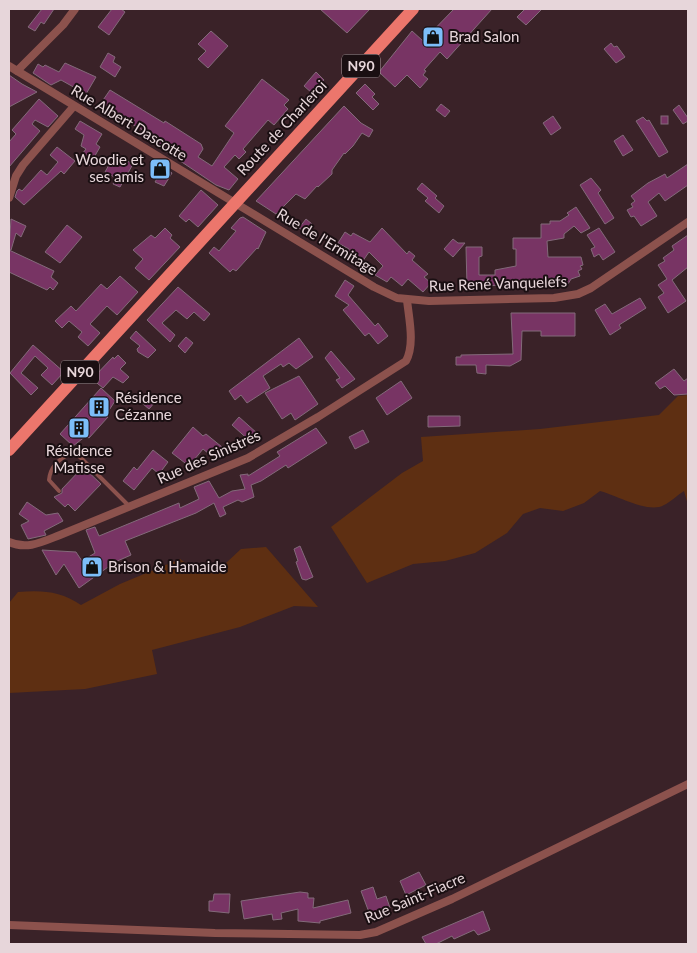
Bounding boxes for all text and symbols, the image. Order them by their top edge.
shop icon: Brad Salon [421,25,445,49]
place label: Brad Salon [449,27,519,45]
road number: N90 [342,54,380,78]
street label: Route de Charleroi [233,76,330,178]
street label: Rue Albert Dascotte [68,80,191,164]
place label: Woodie et ses amis [75,150,145,185]
shop icon: Woodie et ses amis [148,157,172,181]
street label: Rue de l'Ermitage [274,204,381,278]
street label: Rue René Vanquelefs [429,272,567,294]
road number: N90 [61,361,99,384]
place label: Résidence Cézanne [115,388,182,423]
building icon: Résidence Cézanne [87,395,111,419]
building icon: Résidence Matisse [67,416,91,440]
street label: Rue des Sinistrés [154,425,263,487]
place label: Résidence Matisse [46,441,112,476]
shop icon: Brison & Hamaide [80,555,104,579]
place label: Brison & Hamaide [108,557,227,575]
street label: Rue Saint-Fiacre [362,868,468,926]

